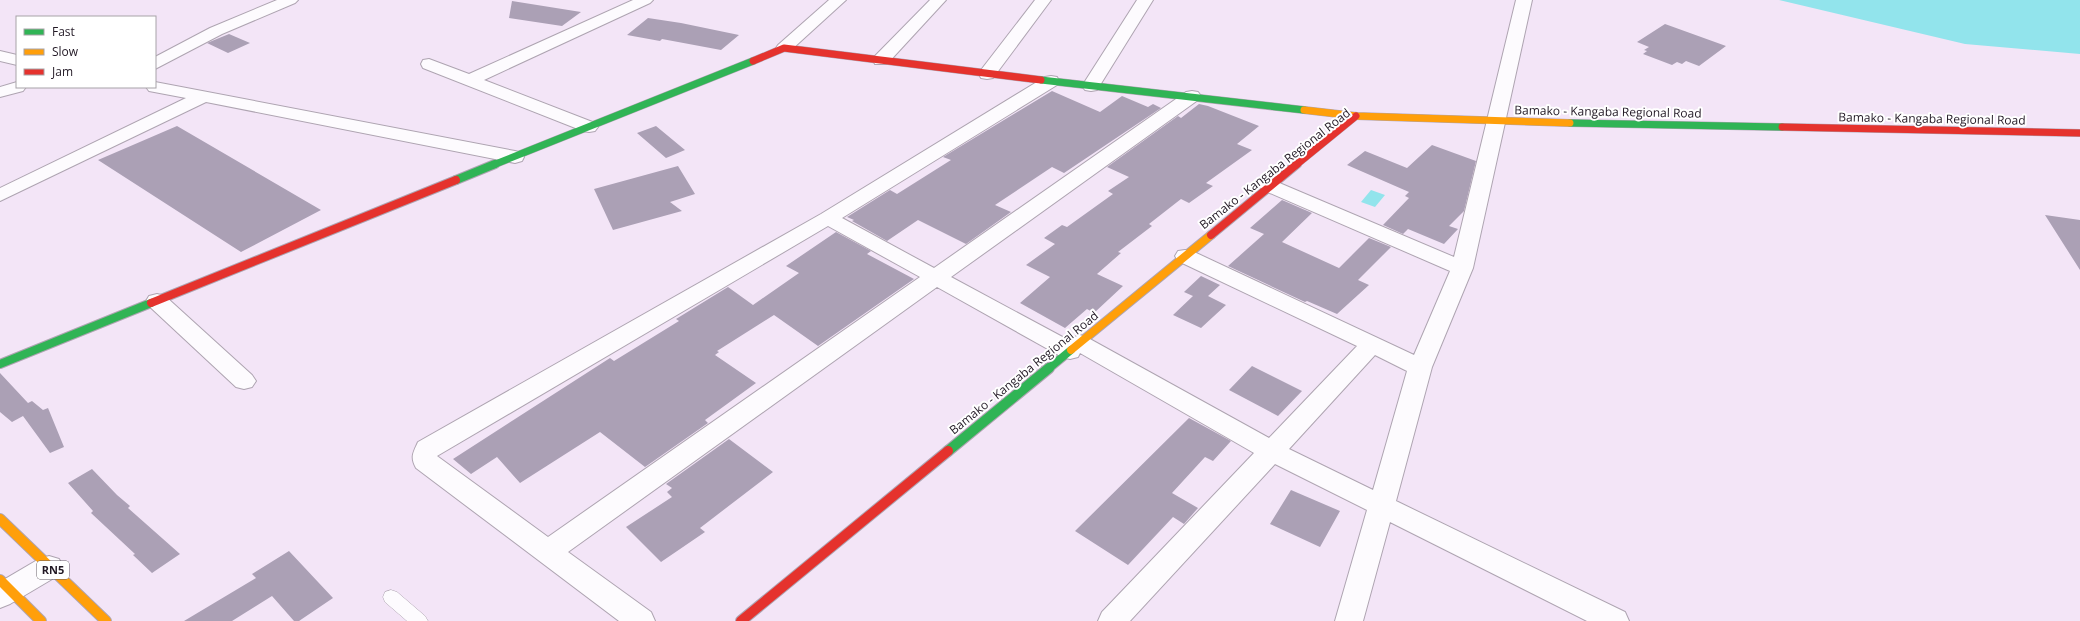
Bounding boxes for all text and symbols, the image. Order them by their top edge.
legend [16,16,156,88]
text: Fast [52,23,75,40]
text: Slow [52,43,79,60]
text: Jam [51,63,73,80]
street label: Bamako - Kangaba Regional Road [1514,101,1702,122]
street label: Bamako - Kangaba Regional Road [1196,104,1354,233]
street label: Bamako - Kangaba Regional Road [1838,108,2026,129]
street label: Bamako - Kangaba Regional Road [946,307,1102,438]
road number: RN5 [37,561,69,579]

